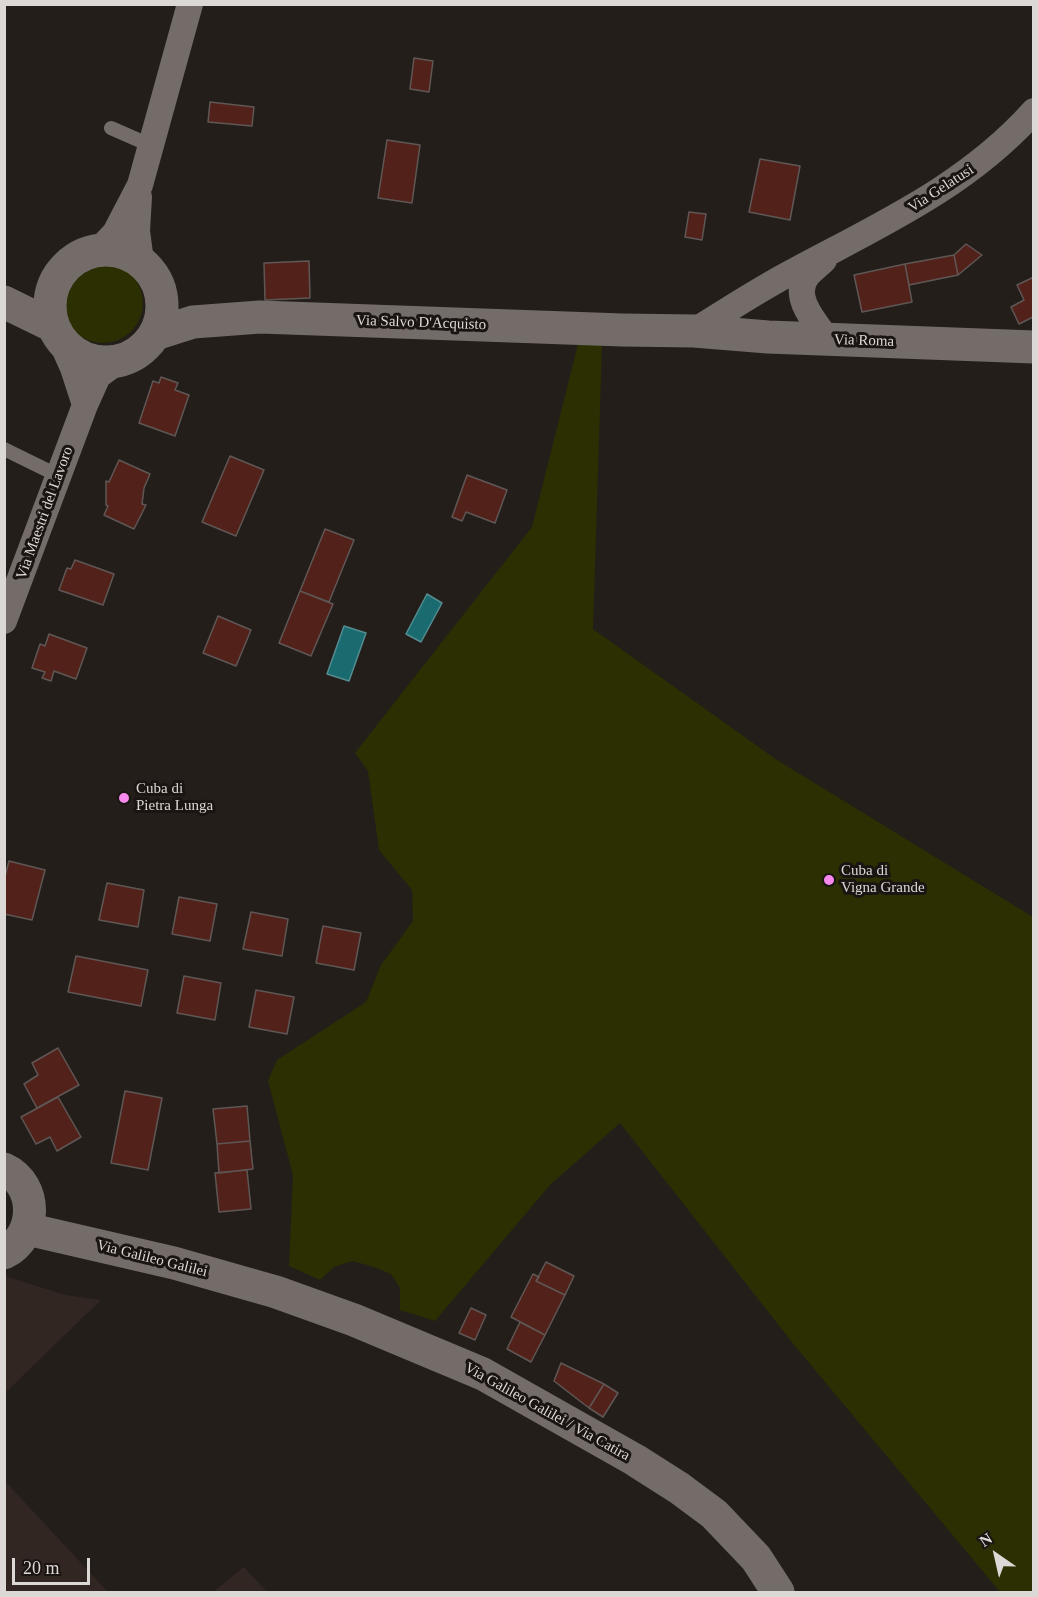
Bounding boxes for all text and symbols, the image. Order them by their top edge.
street label: Via Gelatusi [905,161,977,217]
street label: Via Salvo D'Acquisto [356,312,486,334]
street label: Via Roma [834,331,894,351]
street label: Via Maestri del Lavoro [13,444,77,582]
place label: Cuba di Pietra Lunga [136,780,213,815]
marker: Cuba di Pietra Lunga [117,791,131,805]
place label: Cuba di Vigna Grande [841,862,925,897]
marker: Cuba di Vigna Grande [822,873,836,887]
street label: Via Galileo Galilei [95,1237,209,1281]
street label: Via Galileo Galilei / Via Catira [461,1359,633,1465]
north arrow [966,1525,1026,1585]
text: N [976,1529,995,1550]
scale bar [15,1546,93,1584]
text: 20 m [23,1558,60,1578]

